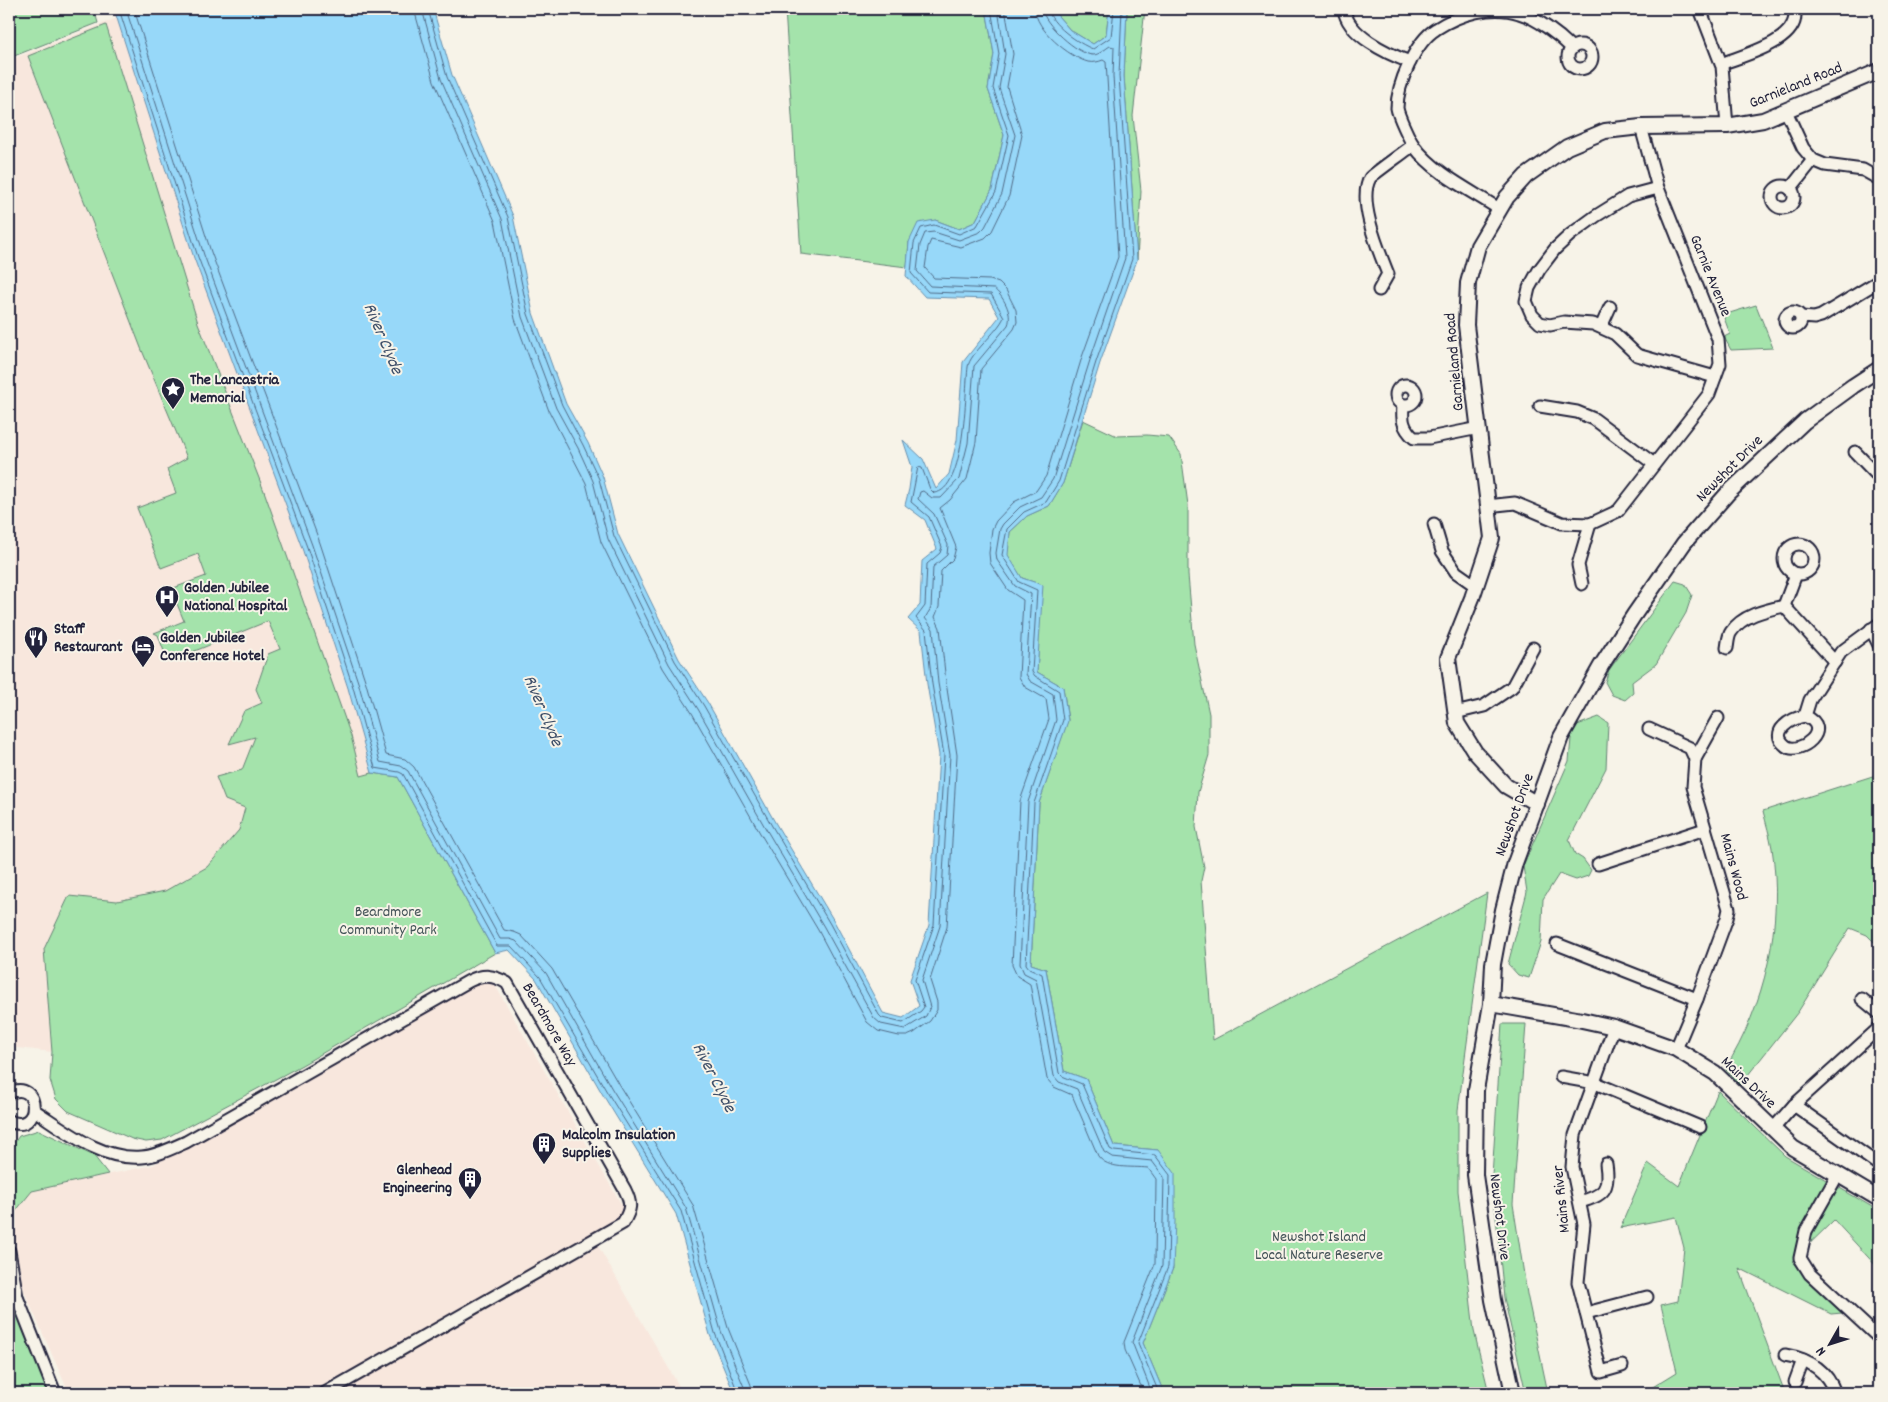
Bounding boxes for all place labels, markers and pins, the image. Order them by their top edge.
place label: The Lancastria Memorial [190,369,280,410]
place icon: The Lancastria Memorial [160,376,186,410]
place label: Golden Jubilee National Hospital [184,577,287,618]
hospital icon: Golden Jubilee National Hospital [154,584,180,618]
place label: Staff Restaurant [54,618,123,659]
restaurant icon: Staff Restaurant [23,625,49,659]
place label: Golden Jubilee Conference Hotel [160,627,265,668]
hotel icon: Golden Jubilee Conference Hotel [130,634,156,668]
place label: Malcolm Insulation Supplies [562,1124,675,1165]
building icon: Malcolm Insulation Supplies [531,1131,557,1165]
place label: Glenhead Engineering [383,1159,452,1200]
building icon: Glenhead Engineering [457,1166,483,1200]

